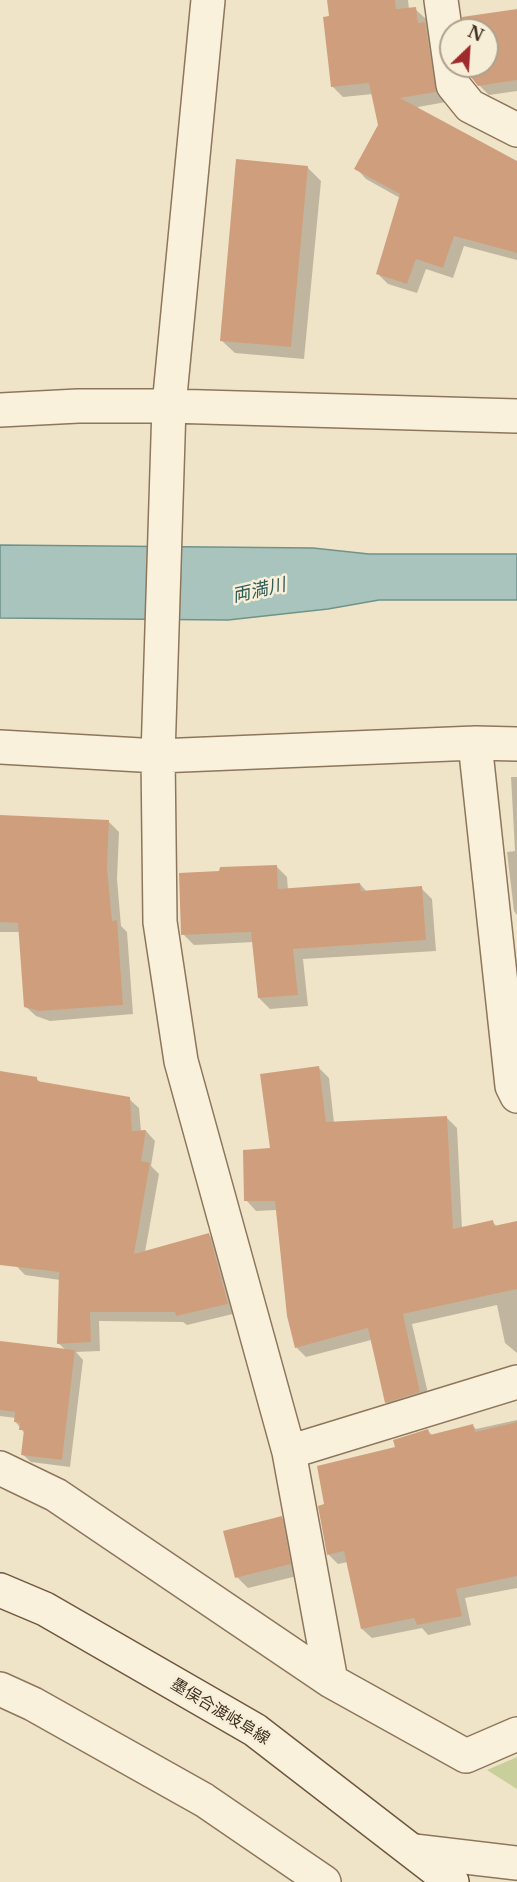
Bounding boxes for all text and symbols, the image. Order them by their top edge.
north arrow [439,18,499,78]
text: N [465,21,487,46]
water label: 両満川 [230,574,288,608]
street label: 墨俣合渡岐阜線 [167,1675,273,1749]

